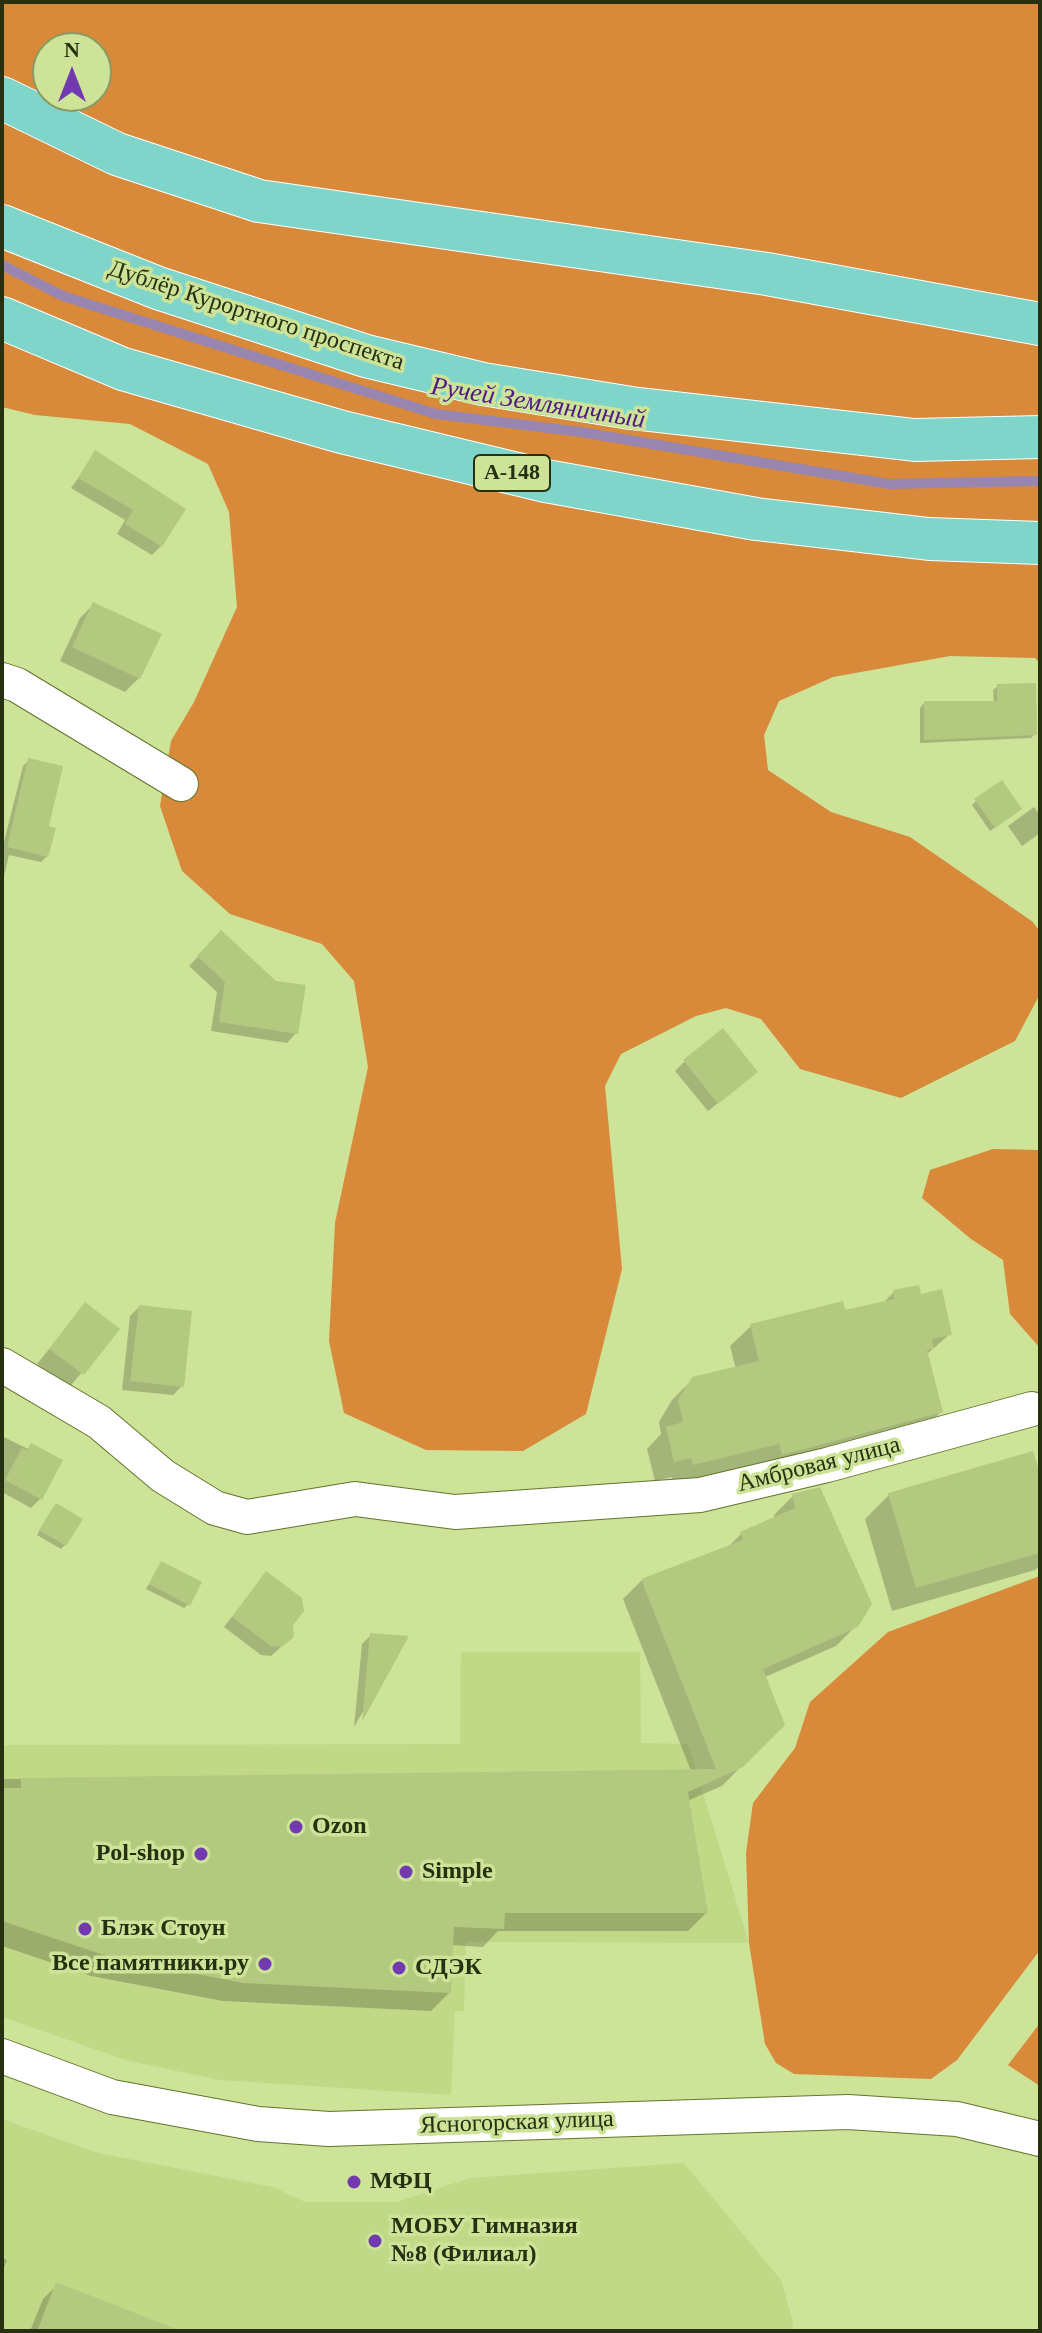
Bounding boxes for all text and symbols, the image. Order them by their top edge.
north arrow [32,32,112,112]
text: N [64,37,80,62]
street label: Дублёр Курортного проспекта [105,255,407,377]
water label: Ручей Земляничный [429,372,647,436]
road number: А-148 [474,455,550,491]
street label: Амбровая улица [735,1431,903,1499]
place label: Ozon [312,1813,367,1841]
marker: Ozon [287,1818,305,1836]
place label: Pol-shop [96,1840,185,1868]
marker: Pol-shop [192,1845,210,1863]
place label: Simple [422,1858,493,1886]
marker: Simple [397,1863,415,1881]
place label: Блэк Стоун [101,1915,226,1943]
marker: Блэк Стоун [76,1920,94,1938]
place label: Все памятники.ру [52,1950,249,1978]
place label: СДЭК [415,1954,482,1982]
marker: Все памятники.ру [256,1955,274,1973]
marker: СДЭК [390,1959,408,1977]
street label: Ясногорская улица [420,2105,614,2141]
place label: МФЦ [370,2168,432,2196]
marker: МФЦ [345,2173,363,2191]
place label: МОБУ Гимназия №8 (Филиал) [391,2213,578,2269]
marker: МОБУ Гимназия №8 (Филиал) [366,2232,384,2250]

